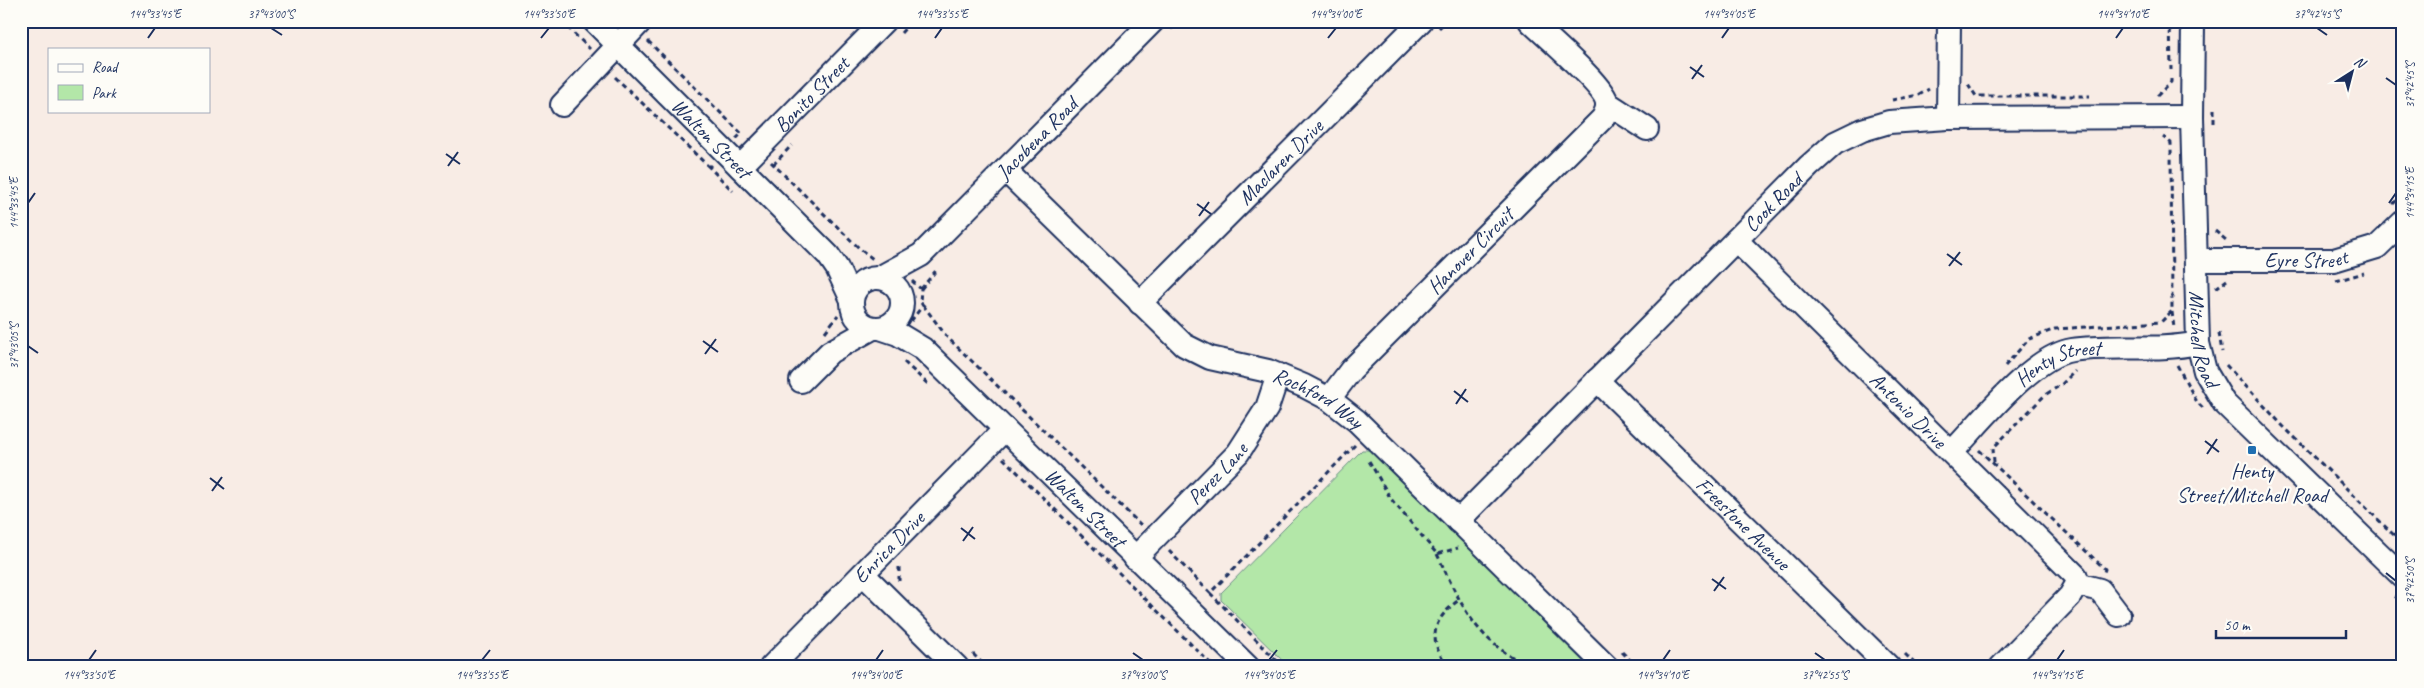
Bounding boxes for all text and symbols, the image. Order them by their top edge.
text: 144°33'45"E [129,6,183,22]
text: 37°43'00"S [248,6,296,22]
text: 144°33'50"E [523,6,577,22]
text: 144°33'55"E [916,6,970,22]
text: 144°34'00"E [1310,6,1364,22]
text: 144°34'05"E [1703,6,1757,22]
text: 144°34'10"E [2097,6,2151,22]
text: 37°42'45"S [2294,6,2342,22]
legend [48,48,210,112]
north arrow [2326,48,2376,98]
street label: Bonito Street [768,49,856,138]
text: N [2351,52,2370,73]
text: Road [92,58,119,77]
text: 37°42'45"S [2402,60,2418,108]
text: Park [92,84,117,103]
street label: Jacobena Road [990,89,1086,186]
street label: Walton Street [666,93,759,186]
street label: Maclaren Drive [1232,113,1329,210]
street label: Cook Road [1738,165,1810,237]
text: 144°34'15"E [2402,165,2418,219]
text: 144°33'45"E [6,175,22,229]
street label: Hanover Circuit [1421,200,1521,300]
street label: Eyre Street [2265,243,2353,273]
street label: Mitchell Road [2184,291,2226,395]
text: 37°43'05"S [6,321,22,369]
street label: Henty Street [2009,335,2104,392]
street label: Rochford Way [1269,362,1371,435]
street label: Antonio Drive [1864,366,1953,455]
street label: Perez Lane [1182,437,1255,510]
marker: Henty Street/Mitchell Road [2246,444,2258,456]
place label: Henty Street/Mitchell Road [2177,458,2330,508]
street label: Walton Street [1039,463,1133,555]
street label: Freestone Avenue [1691,472,1797,577]
street label: Enrica Drive [848,504,931,589]
text: 37°42'50"S [2402,556,2418,604]
scale bar [2216,608,2346,640]
text: 50 m [2224,616,2251,635]
text: 144°33'50"E [63,667,117,683]
text: 144°33'55"E [456,667,510,683]
text: 144°34'00"E [850,667,904,683]
text: 37°43'00"S [1120,667,1168,683]
text: 144°34'05"E [1243,667,1297,683]
text: 144°34'10"E [1637,667,1691,683]
text: 37°42'55"S [1802,667,1850,683]
text: 144°34'15"E [2031,667,2085,683]

